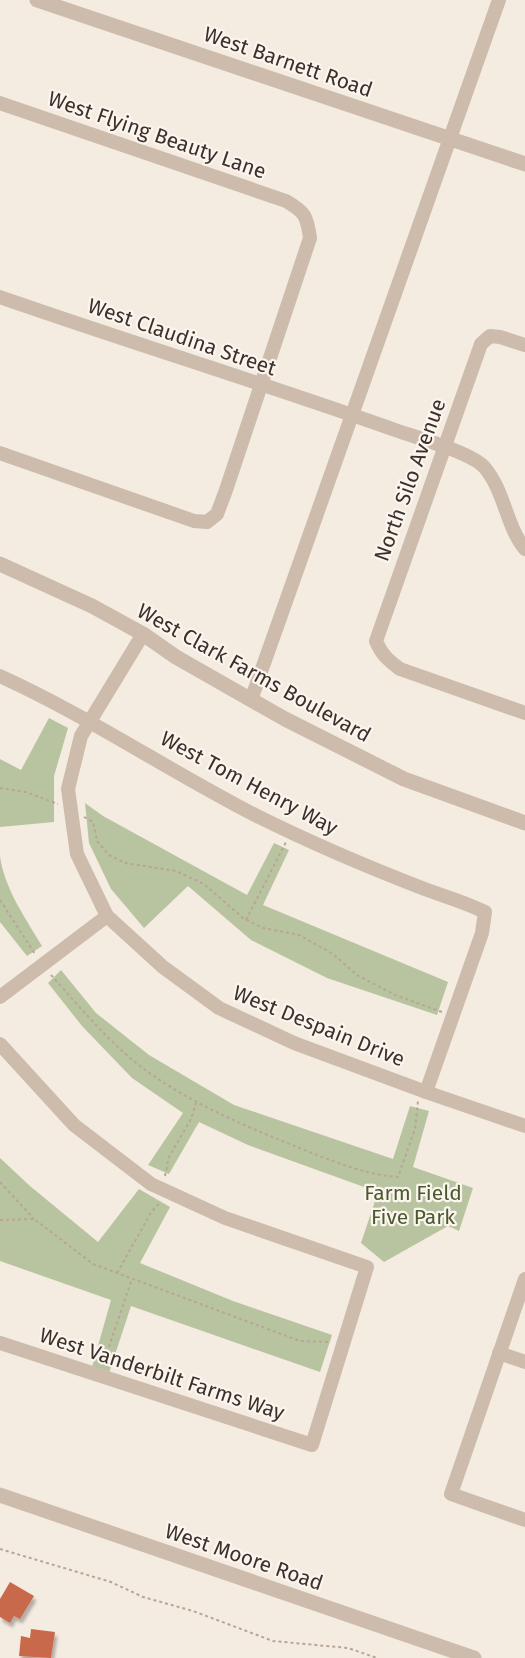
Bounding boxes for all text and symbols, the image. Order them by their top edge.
street label: West Barnett Road [200,21,376,103]
street label: West Flying Beauty Lane [44,85,270,185]
street label: West Claudina Street [84,293,280,382]
street label: North Silo Avenue [369,395,451,565]
street label: West Clark Farms Boulevard [133,598,375,748]
street label: West Tom Henry Way [156,725,343,841]
street label: West Despain Drive [229,980,409,1072]
park label: Farm Field Five Park [364,1180,462,1230]
street label: West Vanderbilt Farms Way [36,1322,288,1426]
street label: West Moore Road [162,1518,326,1596]

